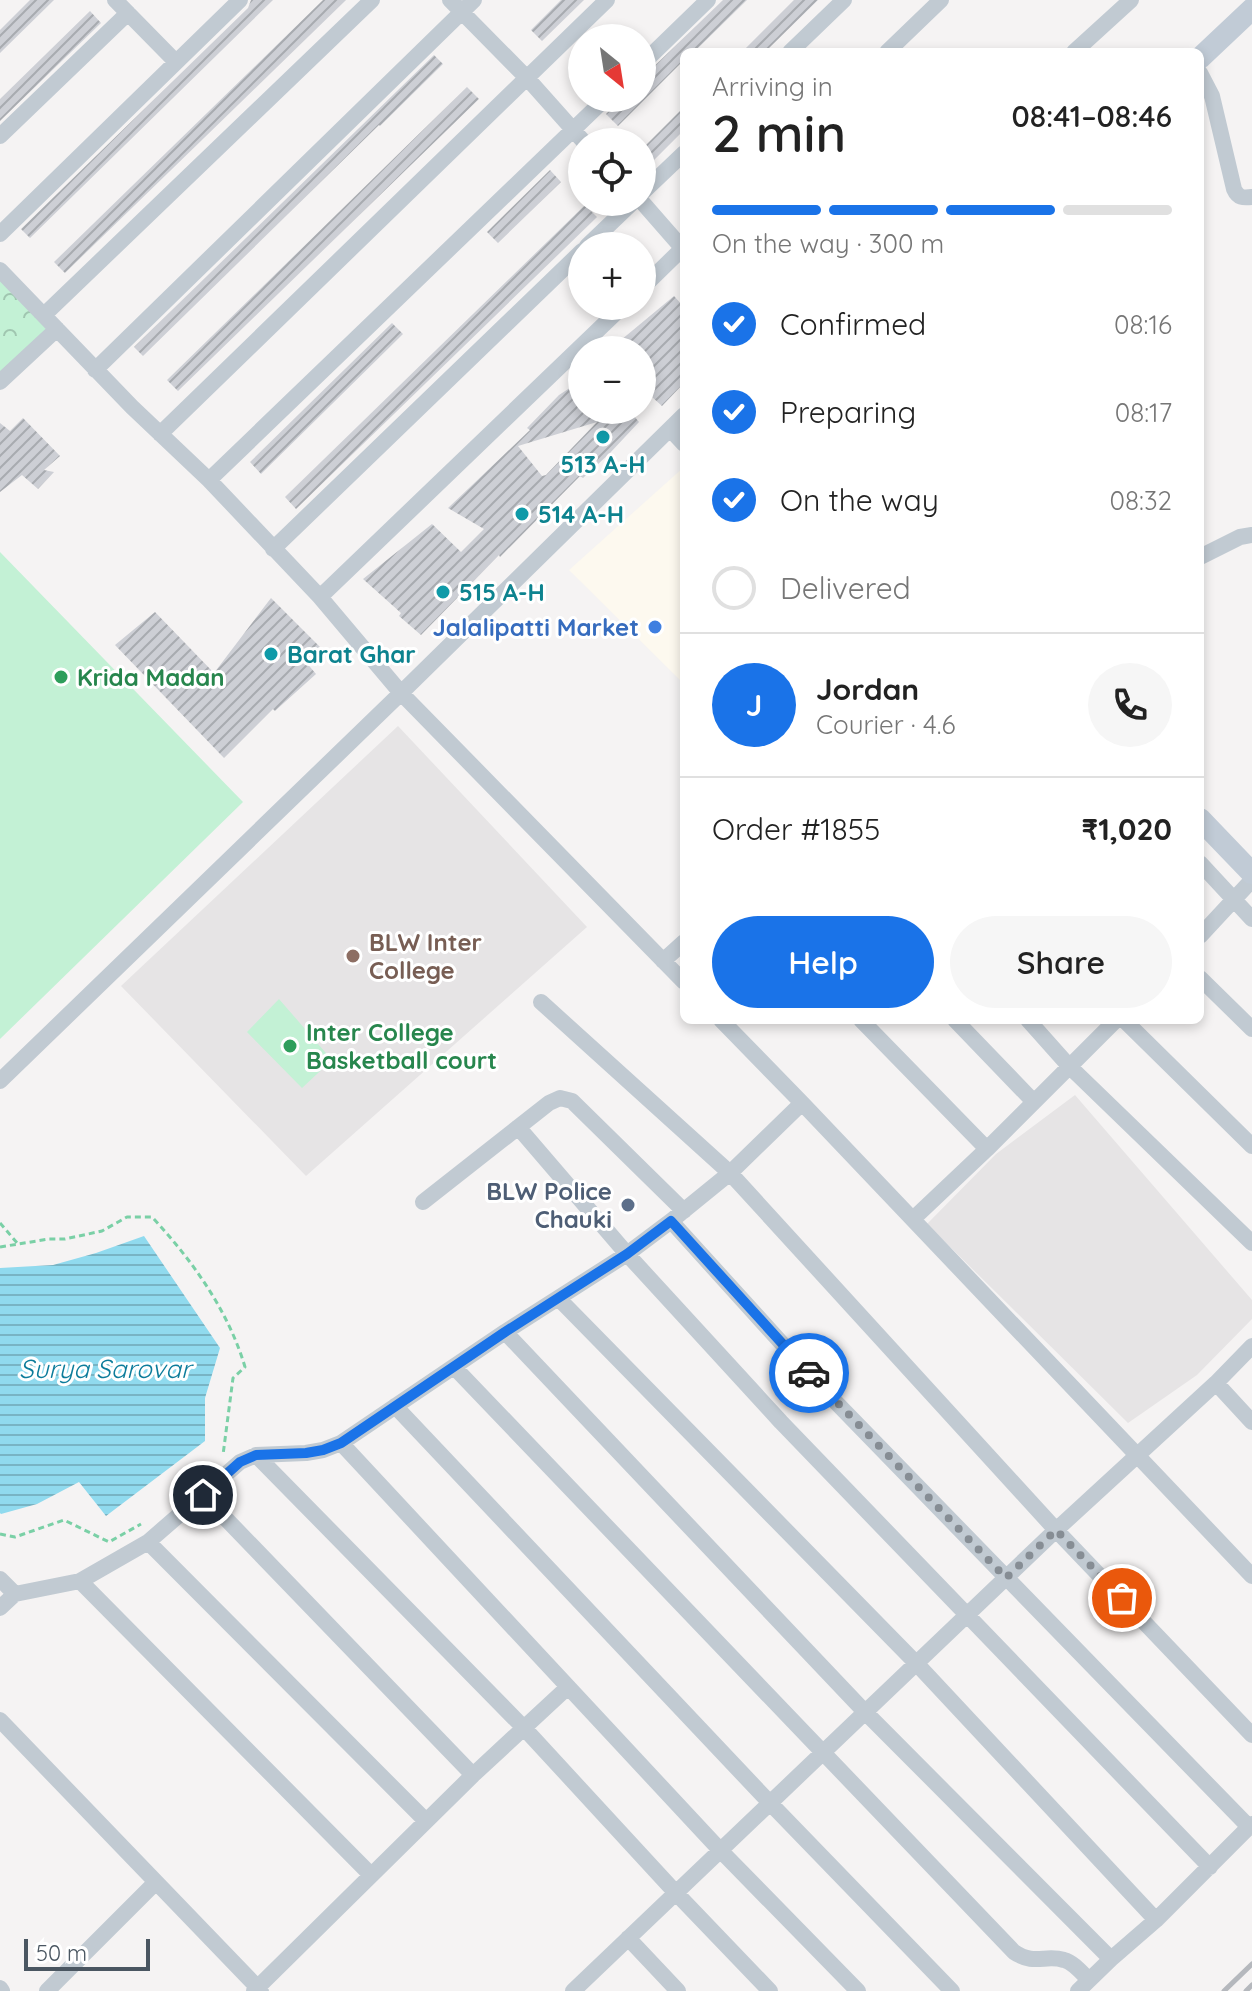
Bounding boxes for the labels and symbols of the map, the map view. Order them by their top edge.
north arrow [568,24,656,112]
marker: 513 A-H [594,428,612,446]
place label: 513 A-H [561,449,645,479]
place label: 514 A-H [538,499,624,529]
marker: 514 A-H [513,505,531,523]
place label: 515 A-H [459,577,545,607]
marker: 515 A-H [434,583,452,601]
place label: Jalalipatti Market [433,612,639,642]
marker: Jalalipatti Market [646,618,664,636]
place label: Barat Ghar [287,639,416,669]
marker: Barat Ghar [262,645,280,663]
place label: Krida Madan [77,662,225,692]
marker: Krida Madan [52,668,70,686]
place label: BLW Inter College [369,927,482,985]
marker: BLW Inter College [344,947,362,965]
place label: Inter College Basketball court [306,1017,497,1075]
marker: Inter College Basketball court [281,1037,299,1055]
place label: BLW Police Chauki [486,1176,612,1234]
marker: BLW Police Chauki [619,1196,637,1214]
courier [769,1333,849,1413]
water label: Surya Sarovar [19,1352,194,1385]
pin [169,1461,237,1529]
pin [1088,1564,1156,1632]
scale bar [24,1935,150,1971]

